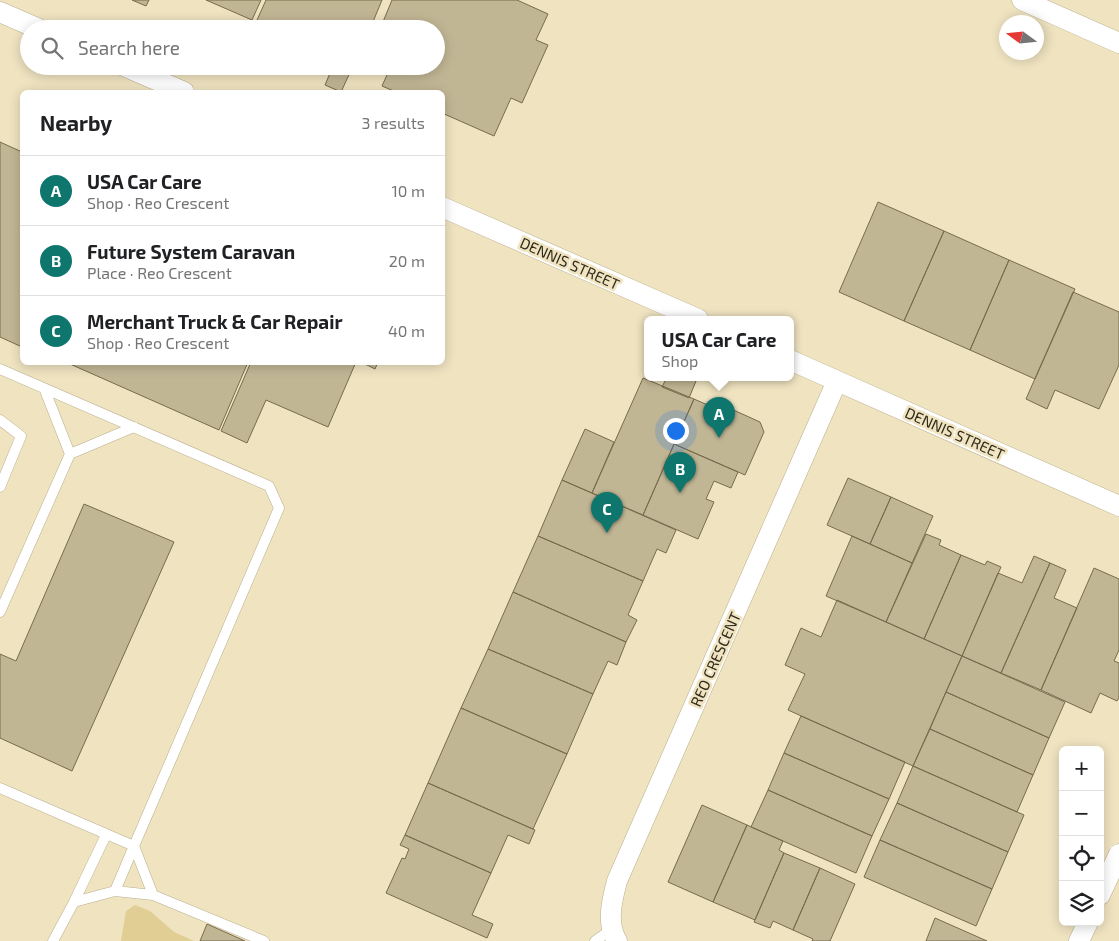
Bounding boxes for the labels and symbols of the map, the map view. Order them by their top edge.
north arrow [999,15,1044,60]
street label: DENNIS STREET [517,233,623,293]
pin: A [703,397,735,438]
street label: DENNIS STREET [902,403,1008,463]
your location [663,418,689,444]
pin: B [664,452,696,493]
pin: C [591,492,623,533]
street label: REO CRESCENT [686,609,744,709]

